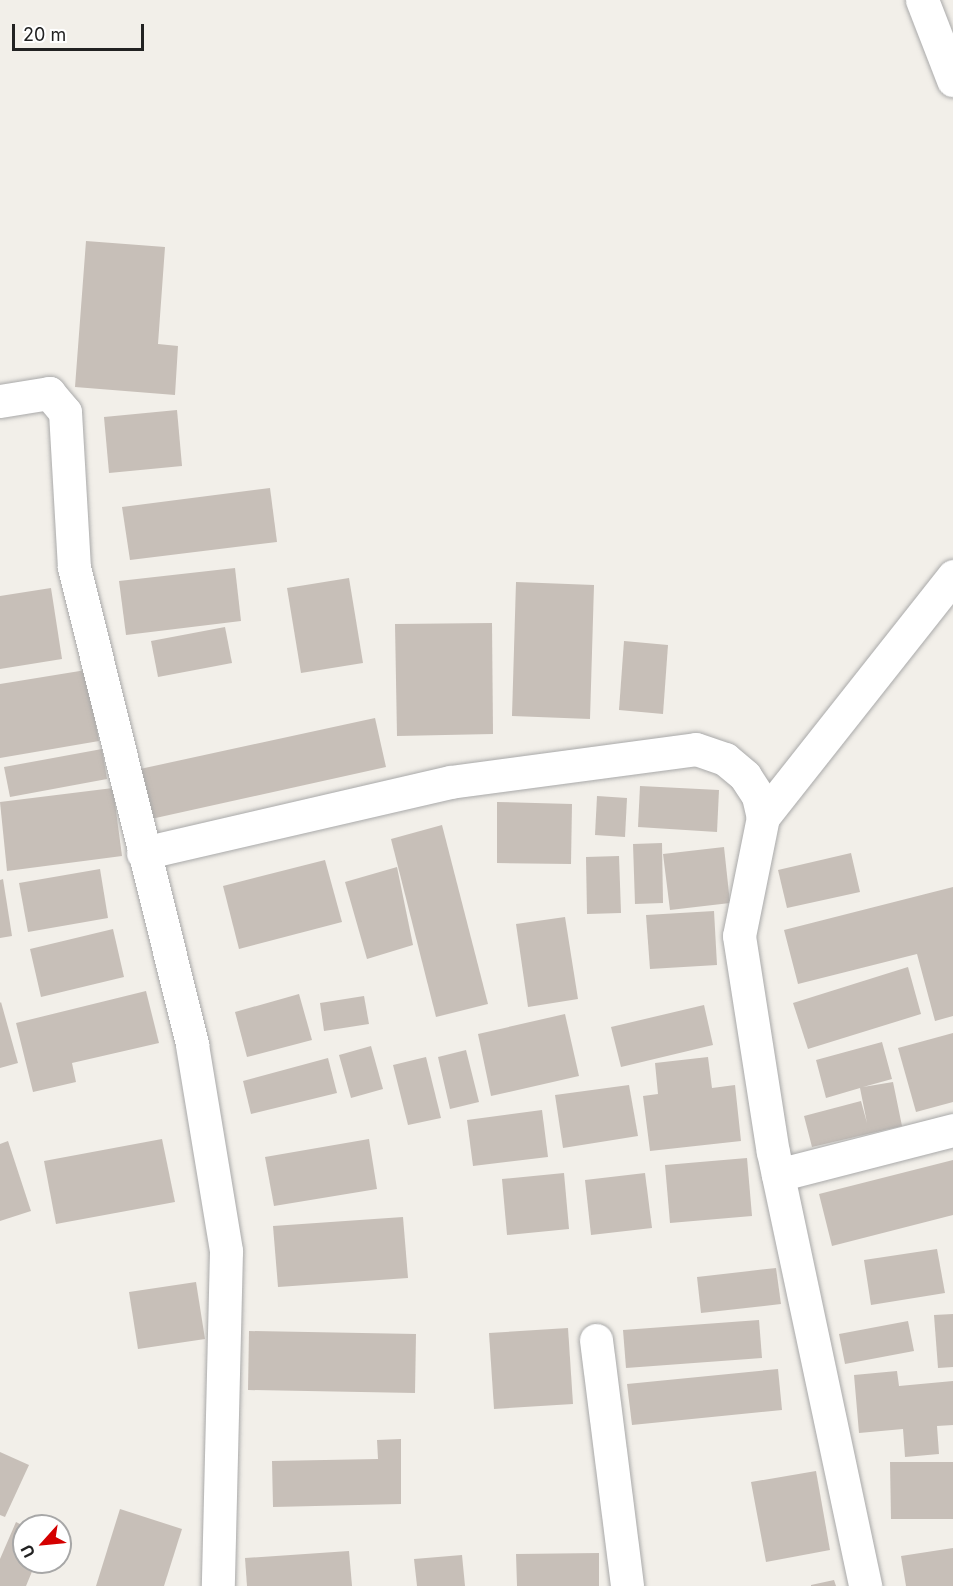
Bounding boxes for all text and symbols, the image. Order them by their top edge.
scale bar [15,12,147,50]
text: 20 m [23,24,66,45]
north arrow [12,1514,72,1574]
text: U [16,1542,39,1561]

